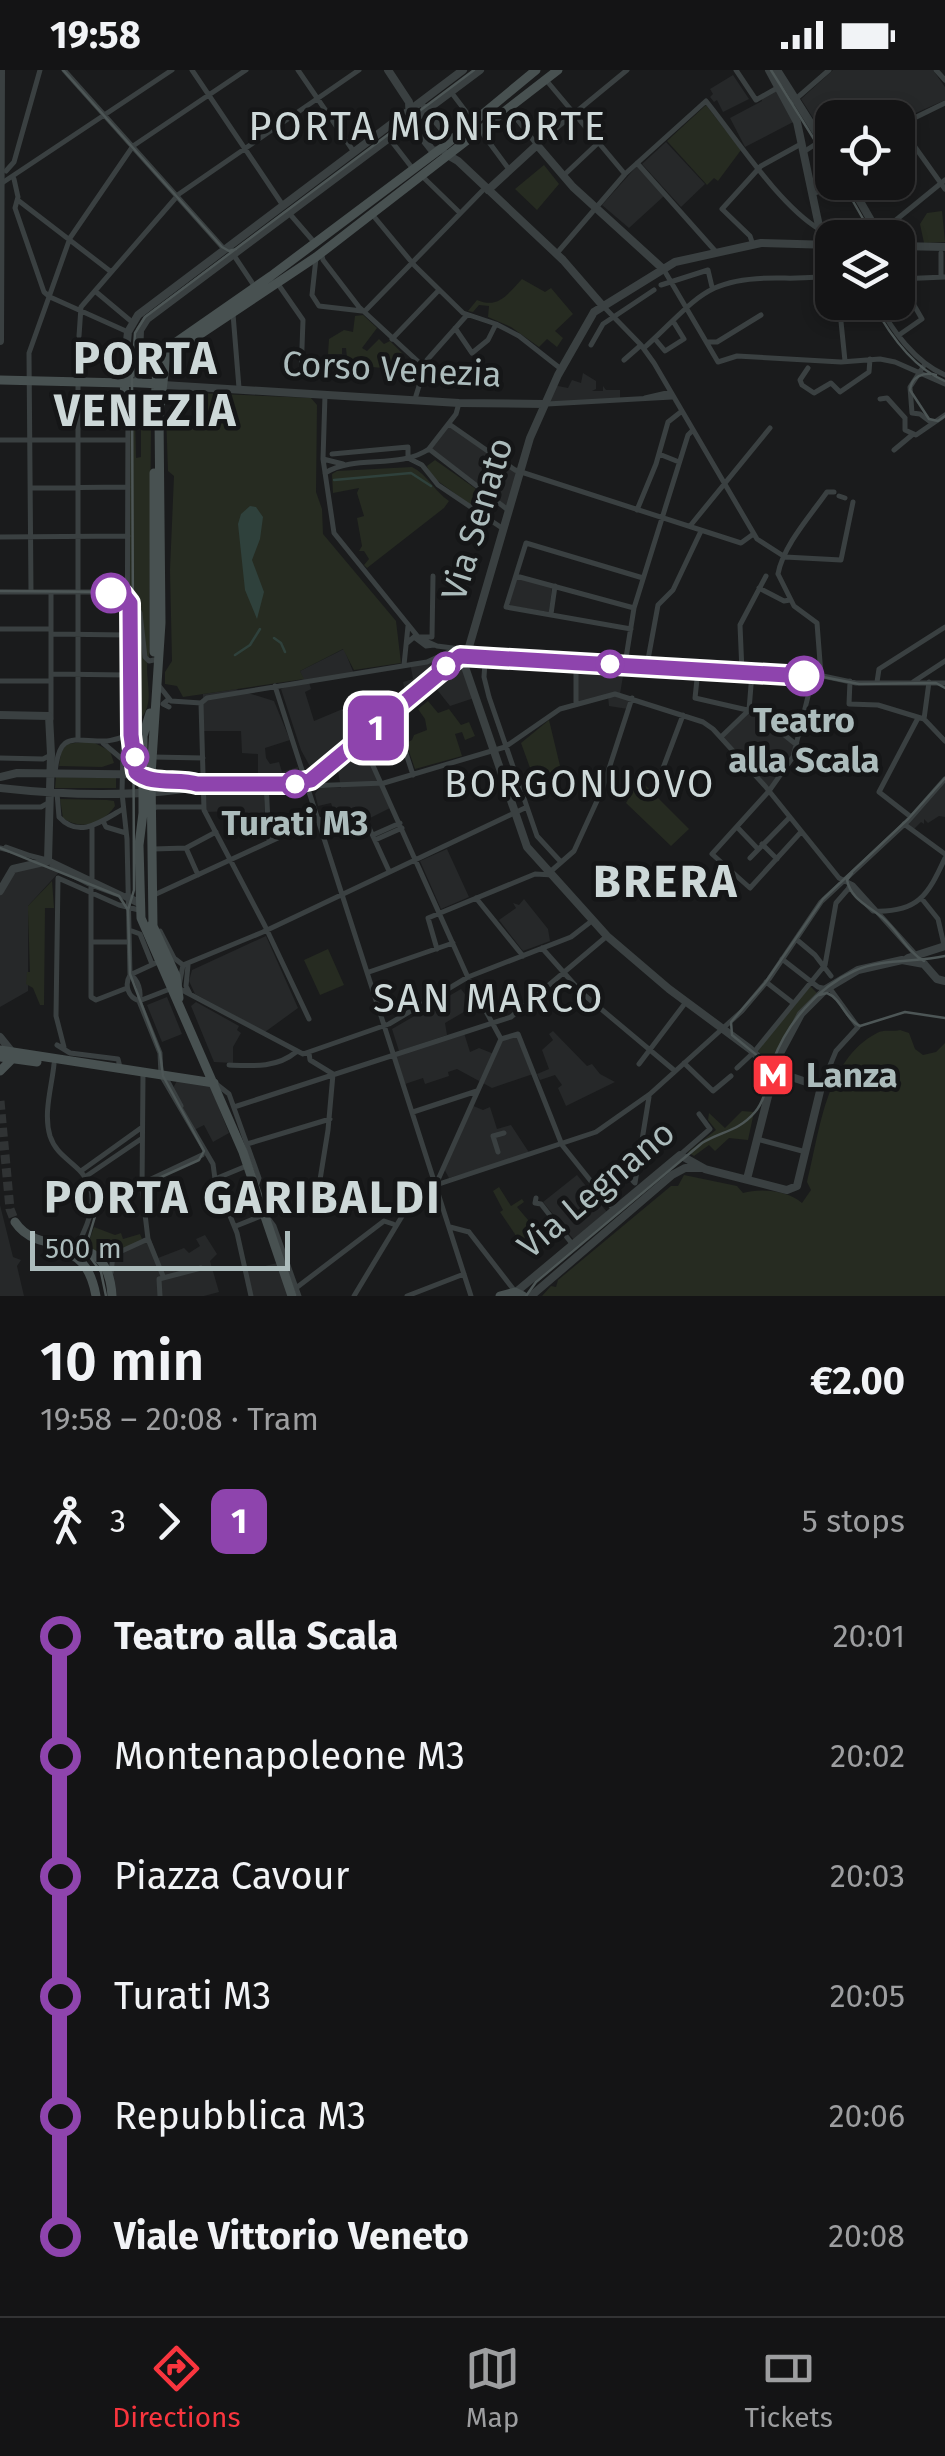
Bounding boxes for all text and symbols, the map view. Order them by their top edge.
text: 19:58 [50,12,141,58]
map controls [815,100,915,320]
button: locate [815,100,915,200]
district label: PORTA MONFORTE [248,103,608,151]
button: layers [815,220,915,320]
district label: PORTA VENEZIA [53,332,238,438]
street label: Corso Venezia [281,342,503,396]
street label: Via Senato [432,433,522,605]
unlabelled marker [92,574,130,612]
unlabelled marker [597,651,623,677]
unlabelled marker [433,653,459,679]
marker: Teatro alla Scala [785,657,823,695]
line badge: 1 [344,696,408,760]
place label: Teatro alla Scala [728,699,880,781]
text: 1 [368,707,384,749]
unlabelled marker [122,744,148,770]
district label: BORGONUOVO [444,761,716,807]
marker: Turati M3 [282,771,308,797]
place label: Turati M3 [222,802,368,844]
district label: BRERA [593,855,739,909]
district label: SAN MARCO [373,975,605,1023]
metro station icon: Lanza [750,1052,796,1098]
place label: Lanza [806,1054,898,1096]
street label: Via Legnano [509,1111,683,1267]
district label: PORTA GARIBALDI [44,1171,442,1225]
scale bar [30,1226,290,1270]
text: 500 m [45,1232,122,1265]
text: 10 min [40,1329,204,1395]
text: €2.00 [810,1358,905,1404]
text: 19:58 – 20:08 · Tram [40,1400,319,1438]
icon: walk [40,1494,95,1549]
icon: forward [141,1494,196,1549]
text: 1 [231,1500,247,1542]
text: 3 [110,1502,126,1540]
text: 5 stops [802,1502,905,1540]
text: Teatro alla Scala [114,1613,398,1659]
text: 20:01 [833,1617,905,1655]
text: Montenapoleone M3 [114,1733,465,1779]
text: 20:02 [830,1737,905,1775]
text: Piazza Cavour [114,1853,349,1899]
text: 20:03 [830,1857,905,1895]
text: Turati M3 [114,1973,271,2019]
text: 20:05 [830,1977,905,2015]
text: Repubblica M3 [114,2093,366,2139]
text: 20:06 [829,2097,905,2135]
text: Viale Vittorio Veneto [114,2213,469,2259]
text: 20:08 [828,2217,905,2255]
tab: Directions [112,2341,241,2434]
tab: Map [465,2341,520,2434]
tab: Tickets [744,2341,833,2434]

